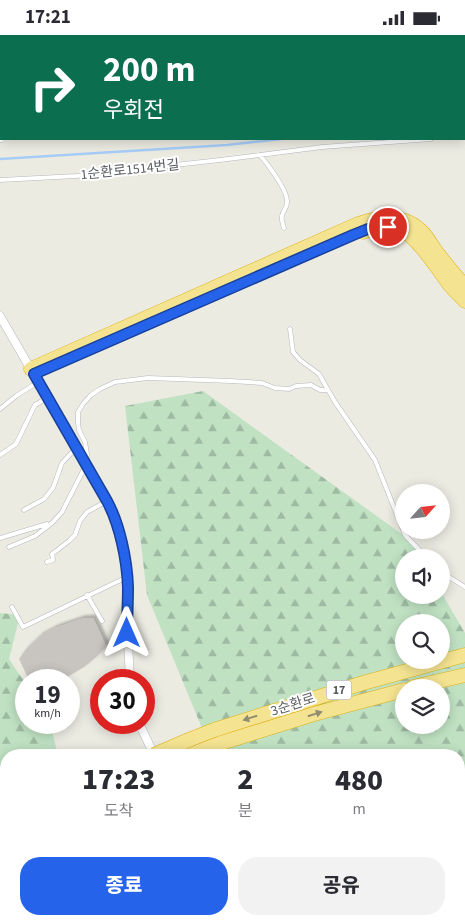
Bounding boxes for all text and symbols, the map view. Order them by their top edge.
text: 17:21 [25,4,71,31]
text: 200 m [103,45,195,95]
icon: right [20,55,85,120]
text: 우회전 [103,94,164,126]
street label: 1순환로1514번길 [80,155,180,185]
pin [367,206,409,248]
icon: arrive [374,213,402,241]
north arrow [395,484,450,539]
map controls [395,484,450,734]
button: sound [395,549,450,604]
position arrow [100,606,152,658]
button: search [395,614,450,669]
speed limit sign: 30 [90,669,155,734]
text: 19 [34,677,61,713]
button: layers [395,679,450,734]
road number: 17 [326,681,352,699]
street label: 3순환로 [268,688,318,722]
text: km/h [34,705,61,722]
one-way arrow [307,710,322,718]
one-way arrow [243,715,258,723]
text: 17:23 [82,758,155,801]
text: 2 [237,758,253,801]
text: 480 [335,759,383,802]
text: m [352,798,366,820]
text: 도착 [104,800,133,822]
text: 분 [238,800,253,822]
button: 종료 [20,857,228,915]
button: 공유 [238,857,445,915]

